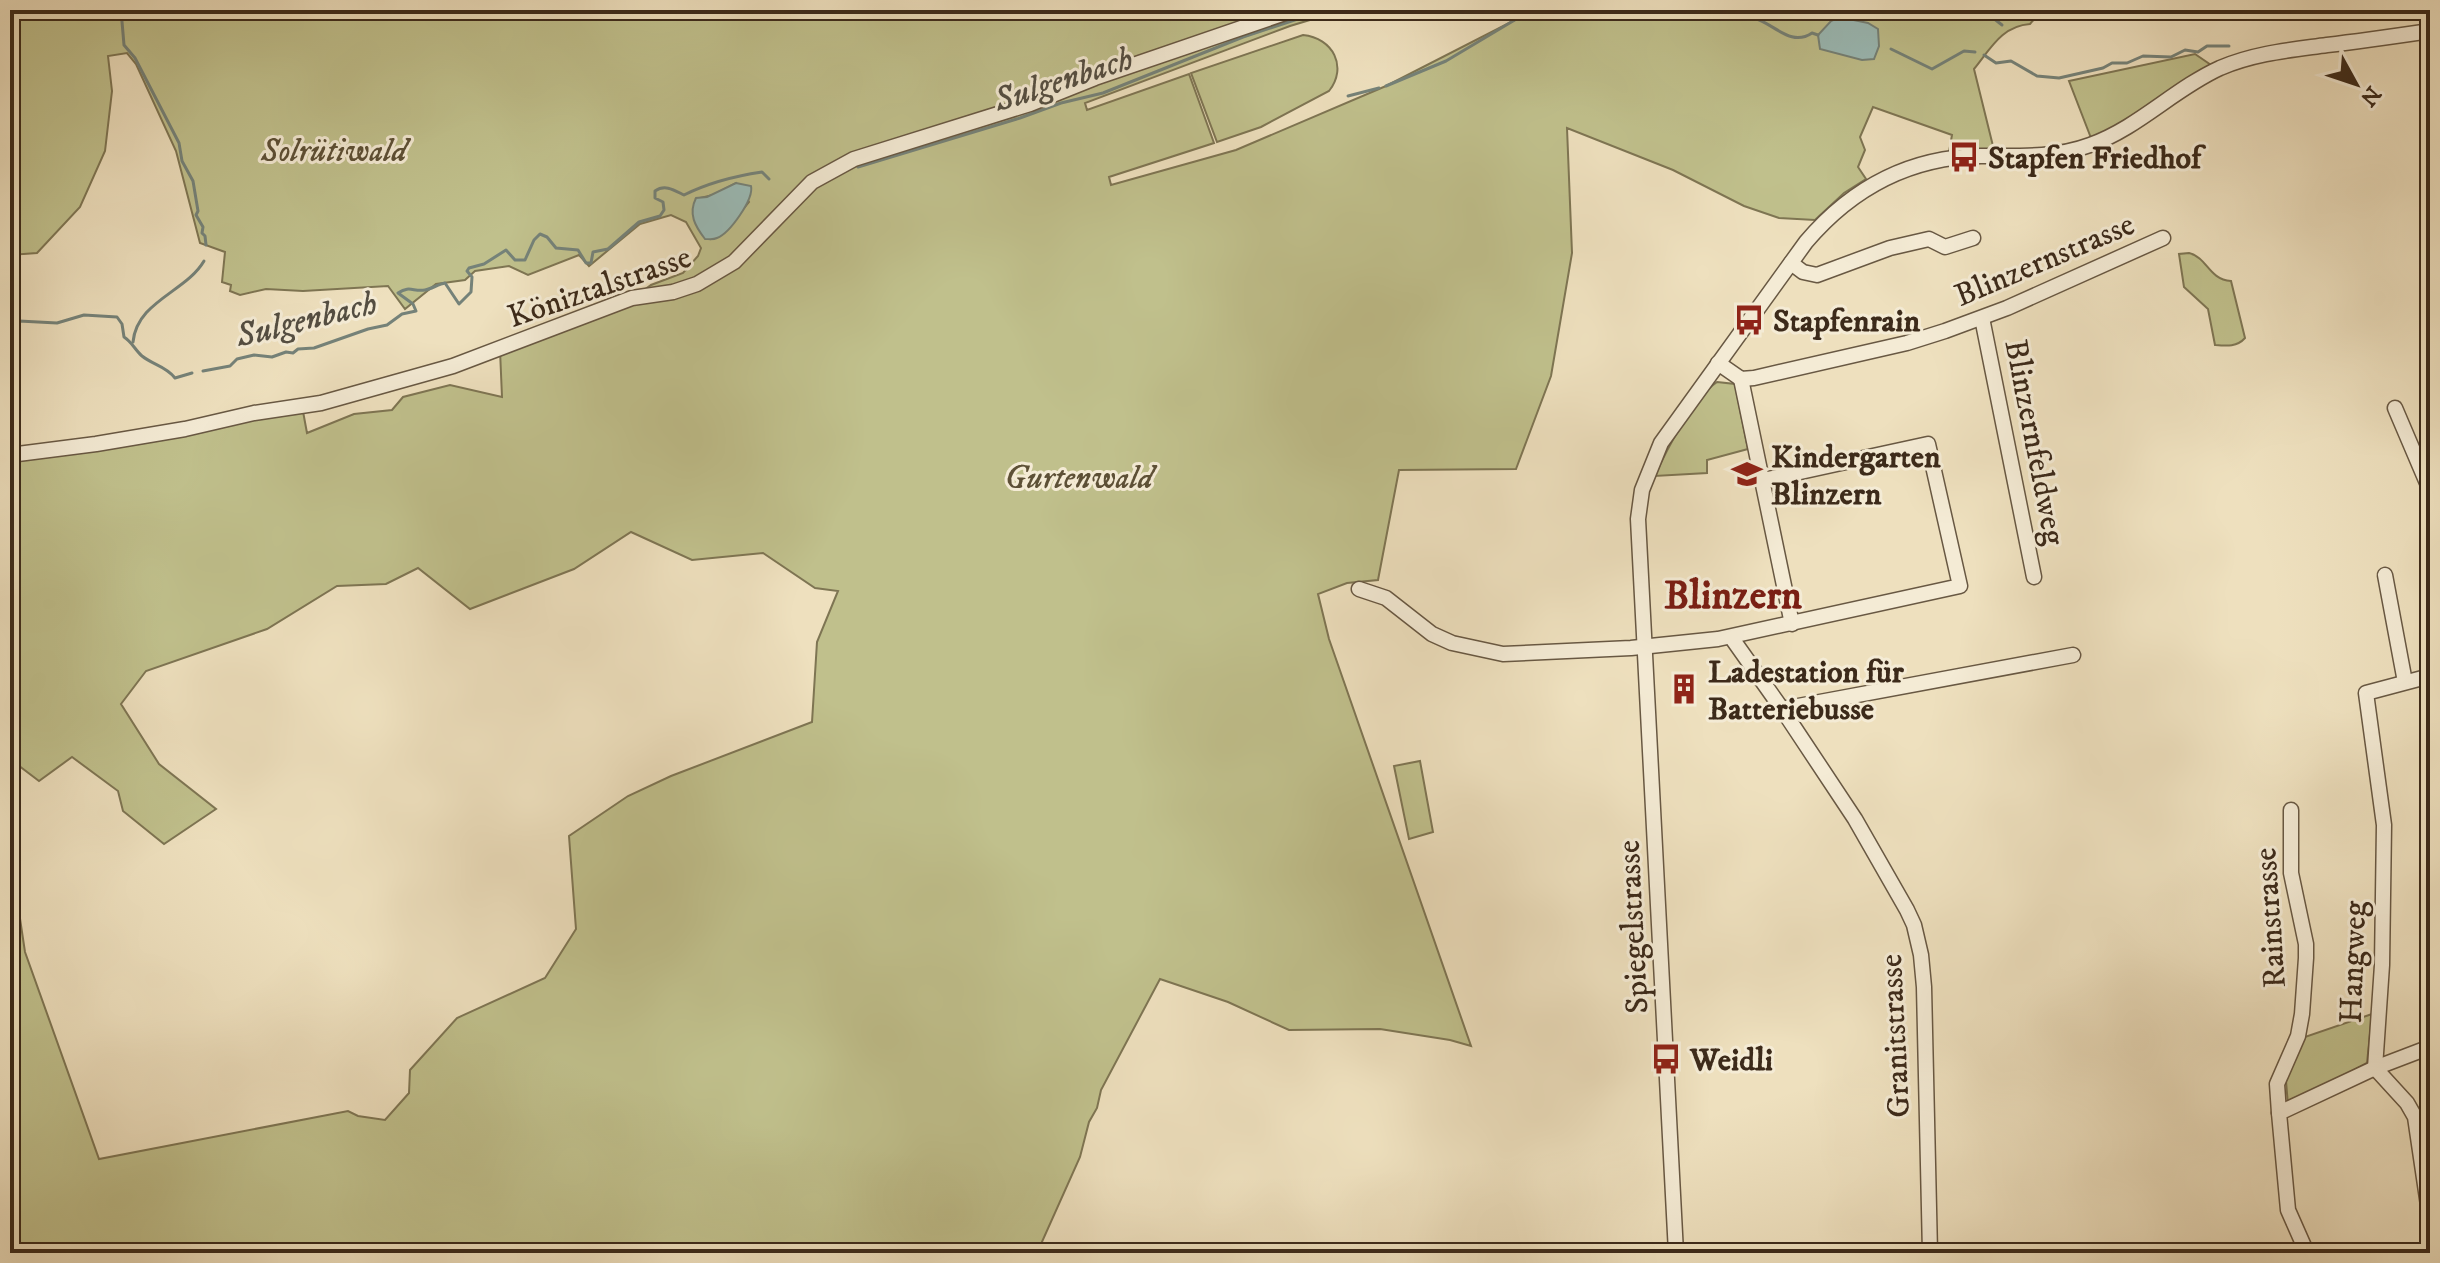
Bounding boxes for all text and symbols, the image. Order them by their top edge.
water label: Sulgenbach [988,38,1139,122]
north arrow [2316,44,2396,124]
text: N [2354,80,2386,111]
park label: Solrütiwald [260,132,412,172]
place label: Stapfen Friedhof [1988,139,2207,179]
bus stop icon: Stapfen Friedhof [1947,140,1981,174]
street label: Blinzernstrasse [1949,205,2141,317]
street label: Köniztalstrasse [503,238,696,338]
water label: Sulgenbach [231,282,381,358]
place label: Stapfenrain [1773,302,1920,342]
bus stop icon: Stapfenrain [1732,303,1766,337]
street label: Blinzernfeldweg [1995,336,2074,549]
place label: Kindergarten Blinzern [1771,438,1941,515]
school or university icon: Kindergarten Blinzern [1730,457,1764,491]
park label: Gurtenwald [1005,459,1158,499]
district label: Blinzern [1664,572,1802,622]
place label: Ladestation für Batteriebusse [1708,653,1905,730]
building icon: Ladestation für Batteriebusse [1667,672,1701,706]
street label: Spiegelstrasse [1609,839,1659,1015]
street label: Rainstrasse [2246,846,2296,990]
street label: Hangweg [2332,900,2376,1024]
street label: Granitstrasse [1872,953,1920,1119]
place label: Weidli [1689,1041,1773,1081]
bus stop icon: Weidli [1649,1042,1683,1076]

